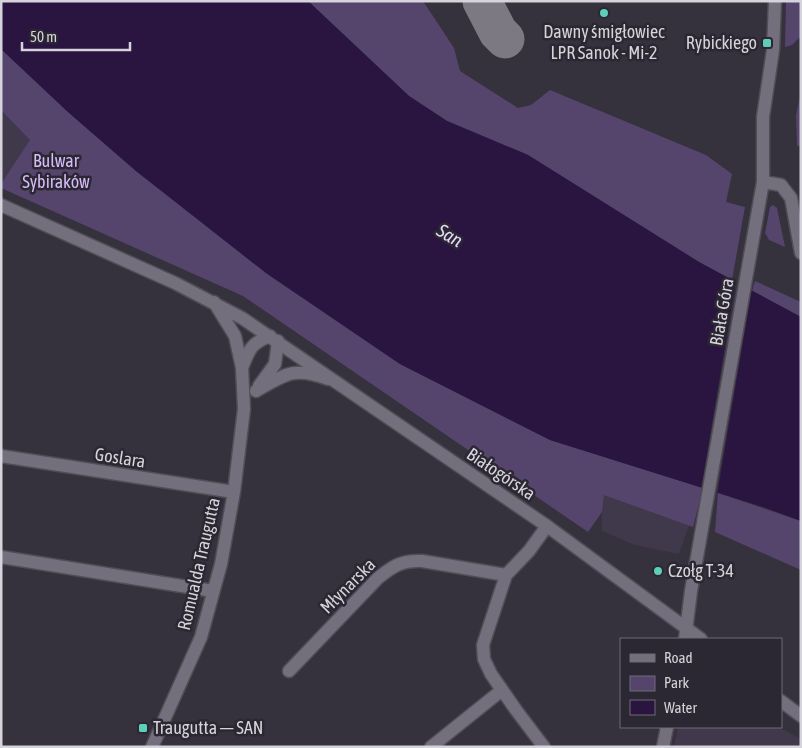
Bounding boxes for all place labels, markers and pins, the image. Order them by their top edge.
marker: Dawny śmigłowiec LPR Sanok - Mi-2 [598,7,610,19]
place label: Dawny śmigłowiec LPR Sanok - Mi-2 [543,21,665,63]
place label: Rybickiego [686,32,757,53]
marker: Rybickiego [761,37,773,49]
place label: Czołg T-34 [668,560,734,581]
marker: Czołg T-34 [652,565,664,577]
place label: Traugutta — SAN [153,717,263,738]
marker: Traugutta — SAN [137,722,149,734]

